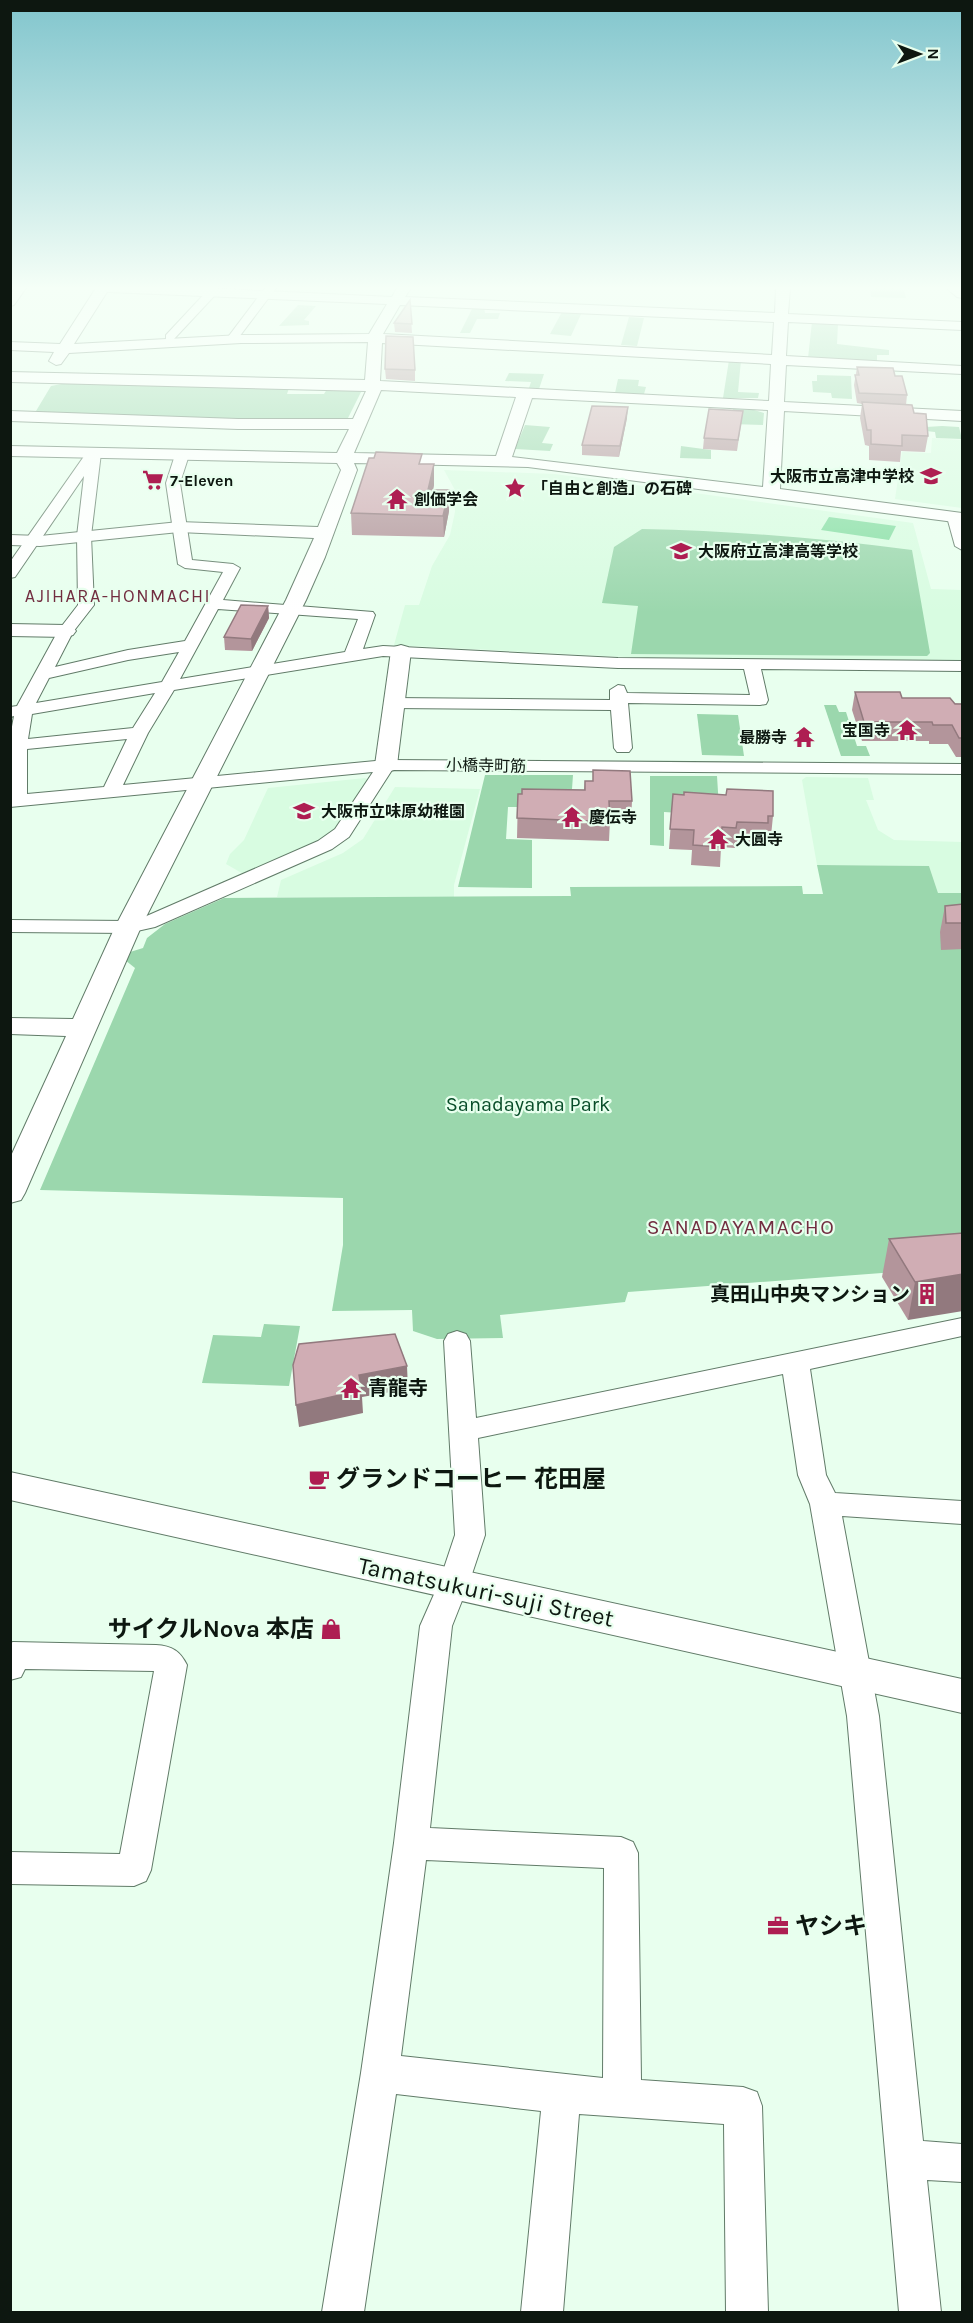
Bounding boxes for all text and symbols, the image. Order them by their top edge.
north arrow [889,24,949,84]
text: N [924,48,943,60]
school or university icon: 大阪市立高津中学校 [919,464,943,488]
place label: 大阪市立高津中学校 [770,467,914,486]
supermarket icon: 7-Eleven [141,468,165,492]
place label: 7-Eleven [170,471,233,490]
place icon: 「自由と創造」の石碑 [503,476,527,500]
place label: 「自由と創造」の石碑 [532,479,692,498]
temple icon: 創価学会 [385,487,409,511]
place label: 創価学会 [414,490,478,509]
school or university icon: 大阪府立高津高等学校 [669,539,693,563]
place label: 大阪府立高津高等学校 [698,542,858,561]
district label: AJIHARA-HONMACHI [25,585,211,607]
temple icon: 宝国寺 [895,718,919,742]
place label: 宝国寺 [842,721,890,740]
temple icon: 最勝寺 [792,725,816,749]
place label: 最勝寺 [739,728,787,747]
street label: 小橋寺町筋 [446,755,526,776]
school or university icon: 大阪市立味原幼稚園 [292,799,316,823]
place label: 大阪市立味原幼稚園 [321,802,465,821]
temple icon: 慶伝寺 [560,805,584,829]
place label: 慶伝寺 [589,808,637,827]
temple icon: 大圓寺 [706,827,730,851]
place label: 大圓寺 [735,830,783,849]
park label: Sanadayama Park [446,1093,610,1116]
district label: SANADAYAMACHO [647,1215,835,1239]
building icon: 真田山中央マンション [915,1282,939,1306]
place label: 真田山中央マンション [710,1283,910,1306]
temple icon: 青龍寺 [339,1376,363,1400]
place label: 青龍寺 [368,1377,428,1400]
place label: グランドコーヒー 花田屋 [336,1465,606,1493]
cafe icon: グランドコーヒー 花田屋 [307,1467,331,1491]
street label: Tamatsukuri-suji Street [356,1551,616,1633]
place label: サイクルNova 本店 [108,1615,314,1643]
shop icon: サイクルNova 本店 [319,1617,343,1641]
place label: ヤシキ [795,1912,867,1940]
office icon: ヤシキ [766,1914,790,1938]

